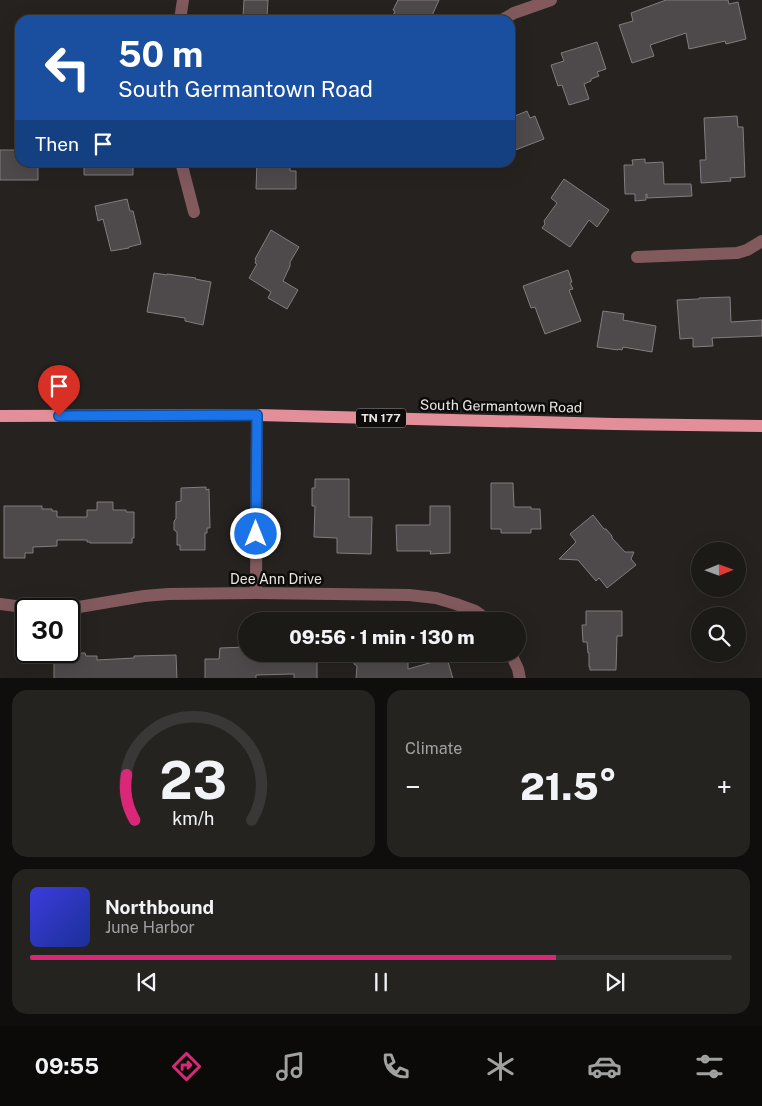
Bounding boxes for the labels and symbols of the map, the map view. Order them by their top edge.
pin [38,365,80,416]
street label: South Germantown Road [420,397,582,415]
road number: TN 177 [356,408,406,428]
position arrow [229,507,281,559]
north arrow [691,542,746,598]
street label: Dee Ann Drive [230,571,322,587]
speed limit sign: 30 [15,598,80,663]

